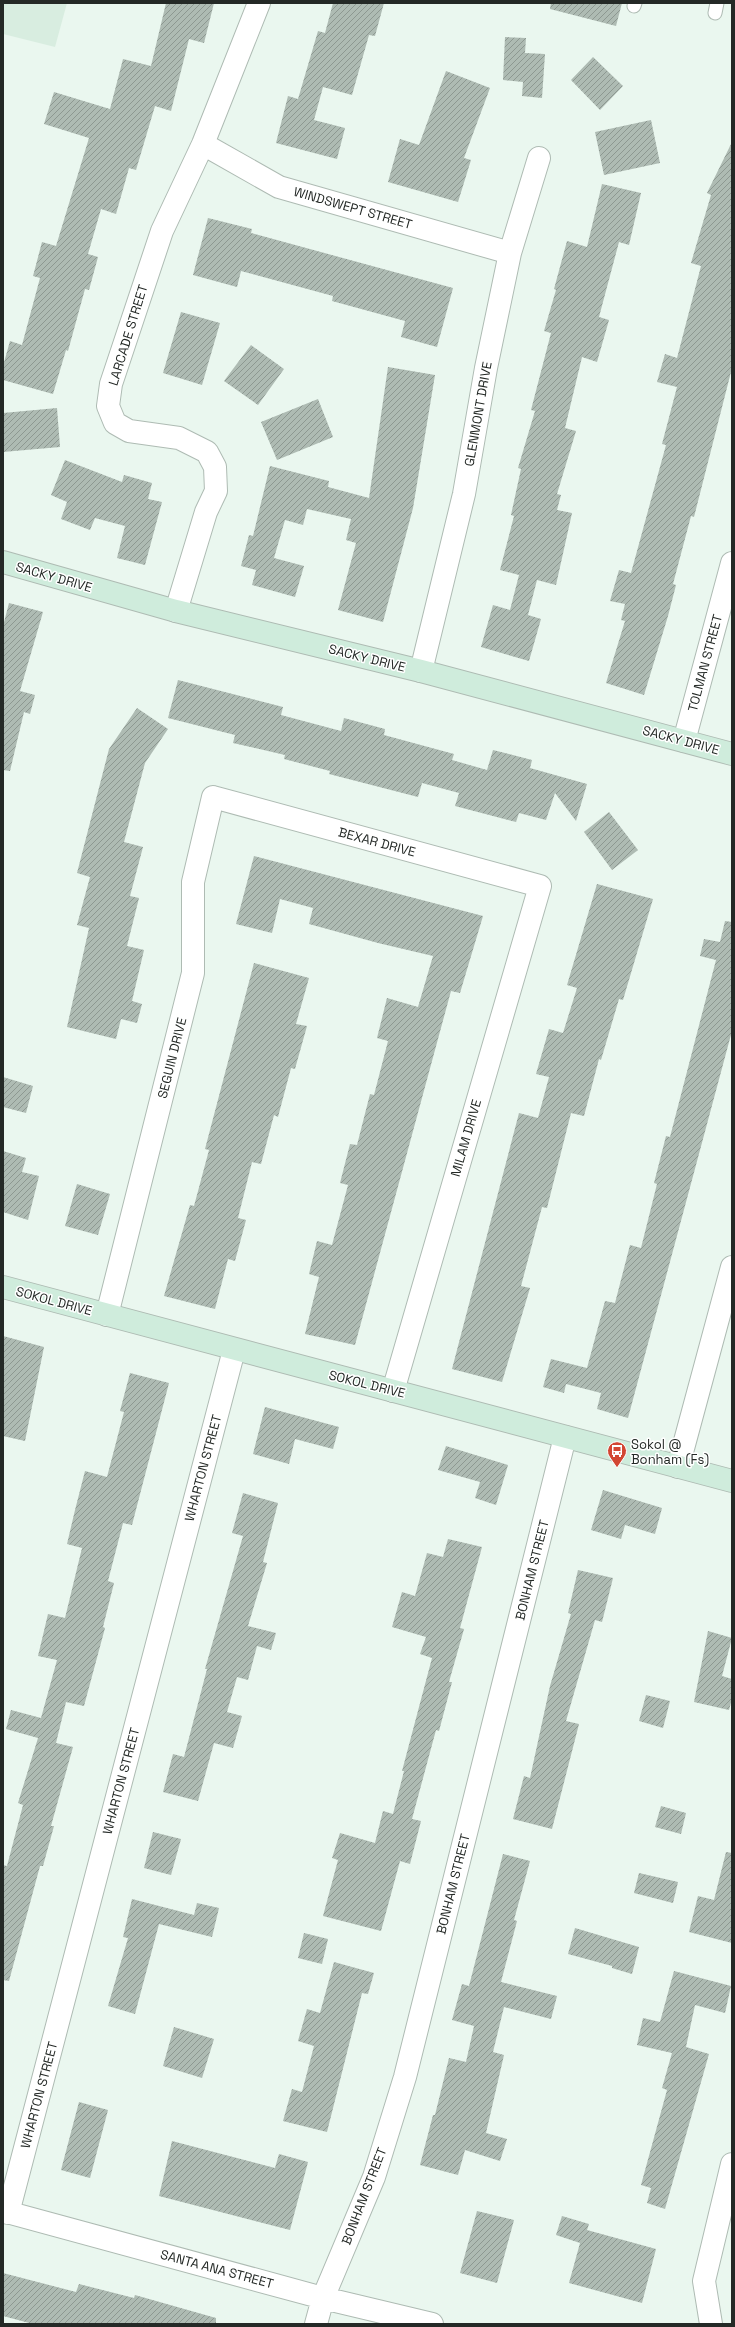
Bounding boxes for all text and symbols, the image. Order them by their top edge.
street label: WINDSWEPT STREET [292,183,415,233]
street label: LARCADE STREET [105,282,152,388]
street label: GLENMONT DRIVE [460,360,496,468]
street label: SACKY DRIVE [14,558,94,596]
street label: TOLMAN STREET [684,612,726,714]
street label: SACKY DRIVE [327,640,407,676]
street label: SACKY DRIVE [641,722,721,758]
street label: BEXAR DRIVE [336,824,418,860]
street label: SEGUIN DRIVE [154,1016,190,1100]
street label: MILAM DRIVE [447,1097,485,1179]
street label: SOKOL DRIVE [14,1283,94,1319]
street label: SOKOL DRIVE [327,1366,407,1402]
street label: WHARTON STREET [181,1412,226,1523]
place label: Sokol @ Bonham (Fs) [631,1436,709,1468]
bus stop icon: Sokol @ Bonham (Fs) [606,1440,628,1468]
street label: BONHAM STREET [511,1518,553,1622]
street label: WHARTON STREET [99,1725,144,1836]
street label: BONHAM STREET [432,1832,474,1936]
street label: WHARTON STREET [17,2039,62,2150]
street label: BONHAM STREET [338,2145,391,2247]
street label: SANTA ANA STREET [159,2246,276,2292]

